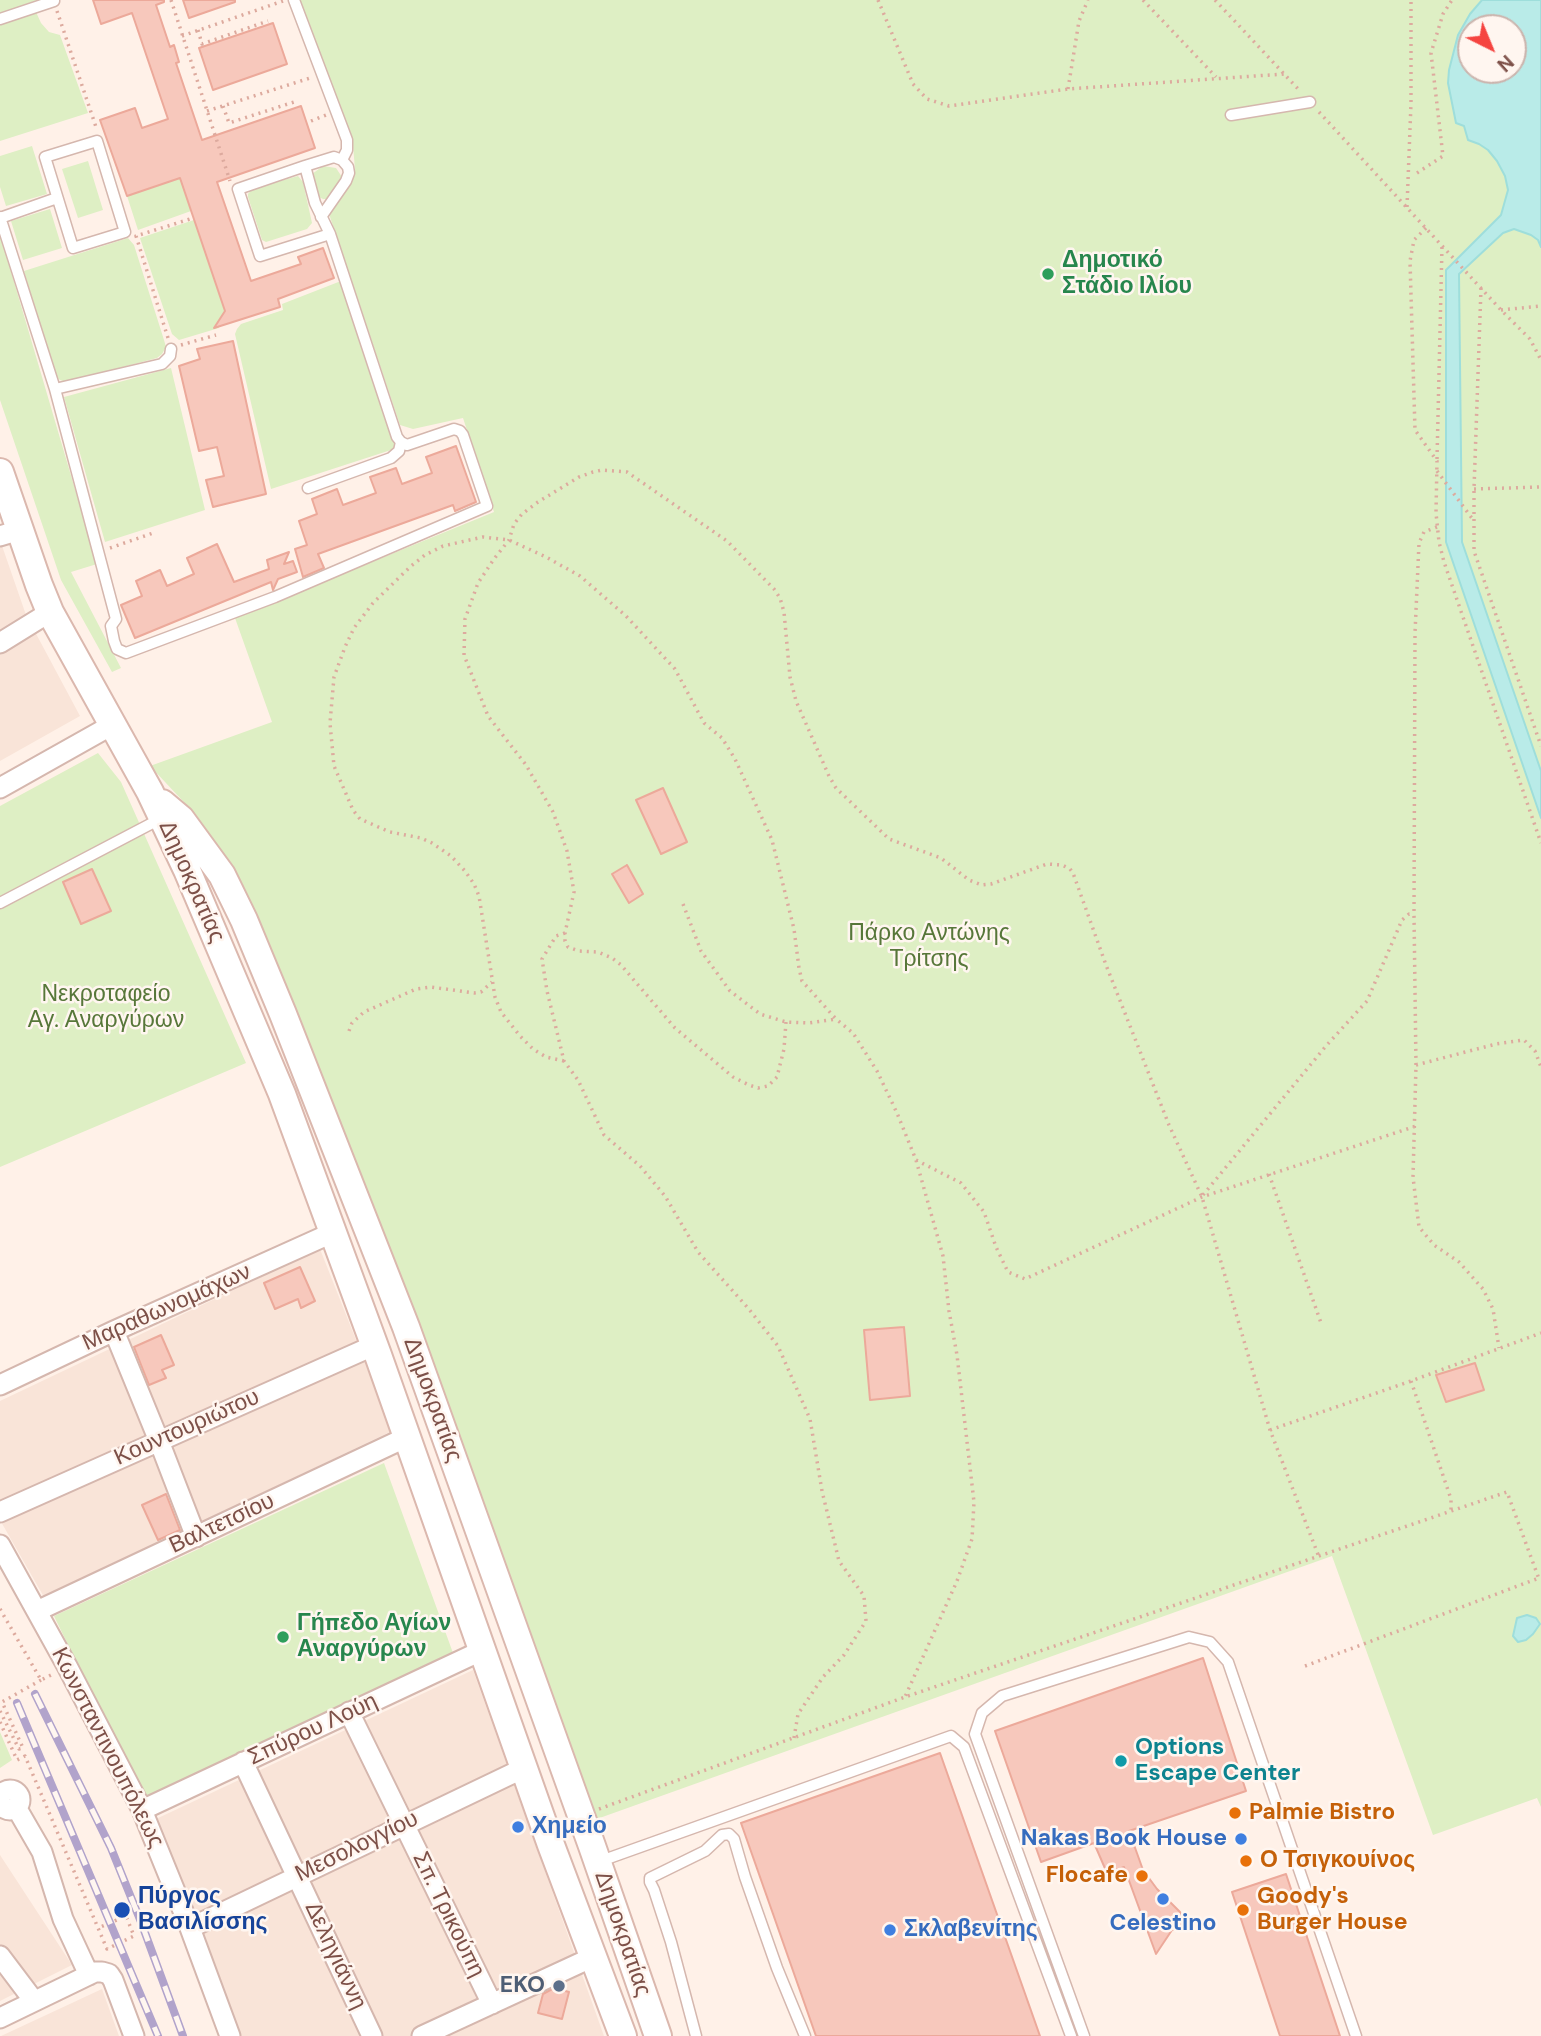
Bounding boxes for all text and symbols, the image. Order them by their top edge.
north arrow [1457,14,1527,84]
text: N [1492,49,1519,77]
place label: Δημοτικό Στάδιο Ιλίου [1062,247,1192,301]
marker: Δημοτικό Στάδιο Ιλίου [1040,266,1056,282]
street label: Δημοκρατίας [152,817,230,947]
park label: Πάρκο Αντώνης Τρίτσης [848,920,1010,974]
park label: Νεκροταφείο Αγ. Αναργύρων [28,981,184,1035]
street label: Μαραθωνομάχων [79,1259,255,1357]
street label: Δημοκρατίας [397,1334,467,1466]
street label: Κουντουριώτου [110,1384,264,1472]
street label: Βαλτετσίου [165,1488,279,1560]
place label: Γήπεδο Αγίων Αναργύρων [297,1610,451,1664]
marker: Γήπεδο Αγίων Αναργύρων [275,1629,291,1645]
street label: Κωνσταντινουπόλεως [44,1643,170,1853]
street label: Σπύρου Λούη [244,1688,382,1772]
place label: Options Escape Center [1135,1734,1300,1788]
marker: Options Escape Center [1113,1753,1129,1769]
place label: Palmie Bistro [1249,1799,1395,1827]
street label: Μεσολογγίου [291,1805,423,1889]
marker: Palmie Bistro [1227,1805,1243,1821]
place label: Χημείο [532,1813,607,1841]
marker: Χημείο [510,1819,526,1835]
place label: Nakas Book House [1021,1825,1227,1853]
marker: Nakas Book House [1233,1831,1249,1847]
place label: Ο Τσιγκουίνος [1260,1847,1415,1875]
street label: Σπ. Τρικούπη [406,1848,490,1982]
marker: Ο Τσιγκουίνος [1238,1853,1254,1869]
place label: Flocafe [1046,1862,1128,1890]
street label: Δημοκρατίας [588,1868,656,2000]
marker: Flocafe [1134,1868,1150,1884]
place label: Πύργος Βασιλίσσης [138,1883,268,1937]
place label: Goody's Burger House [1257,1883,1408,1937]
marker: Celestino [1155,1891,1171,1907]
street label: Δεληγιάννη [298,1898,372,2014]
marker: Πύργος Βασιλίσσης [112,1900,132,1920]
marker: Goody's Burger House [1235,1902,1251,1918]
place label: Celestino [1109,1910,1217,1938]
place label: Σκλαβενίτης [904,1916,1038,1944]
marker: Σκλαβενίτης [882,1922,898,1938]
place label: EKO [500,1972,545,2000]
marker: EKO [551,1978,567,1994]

